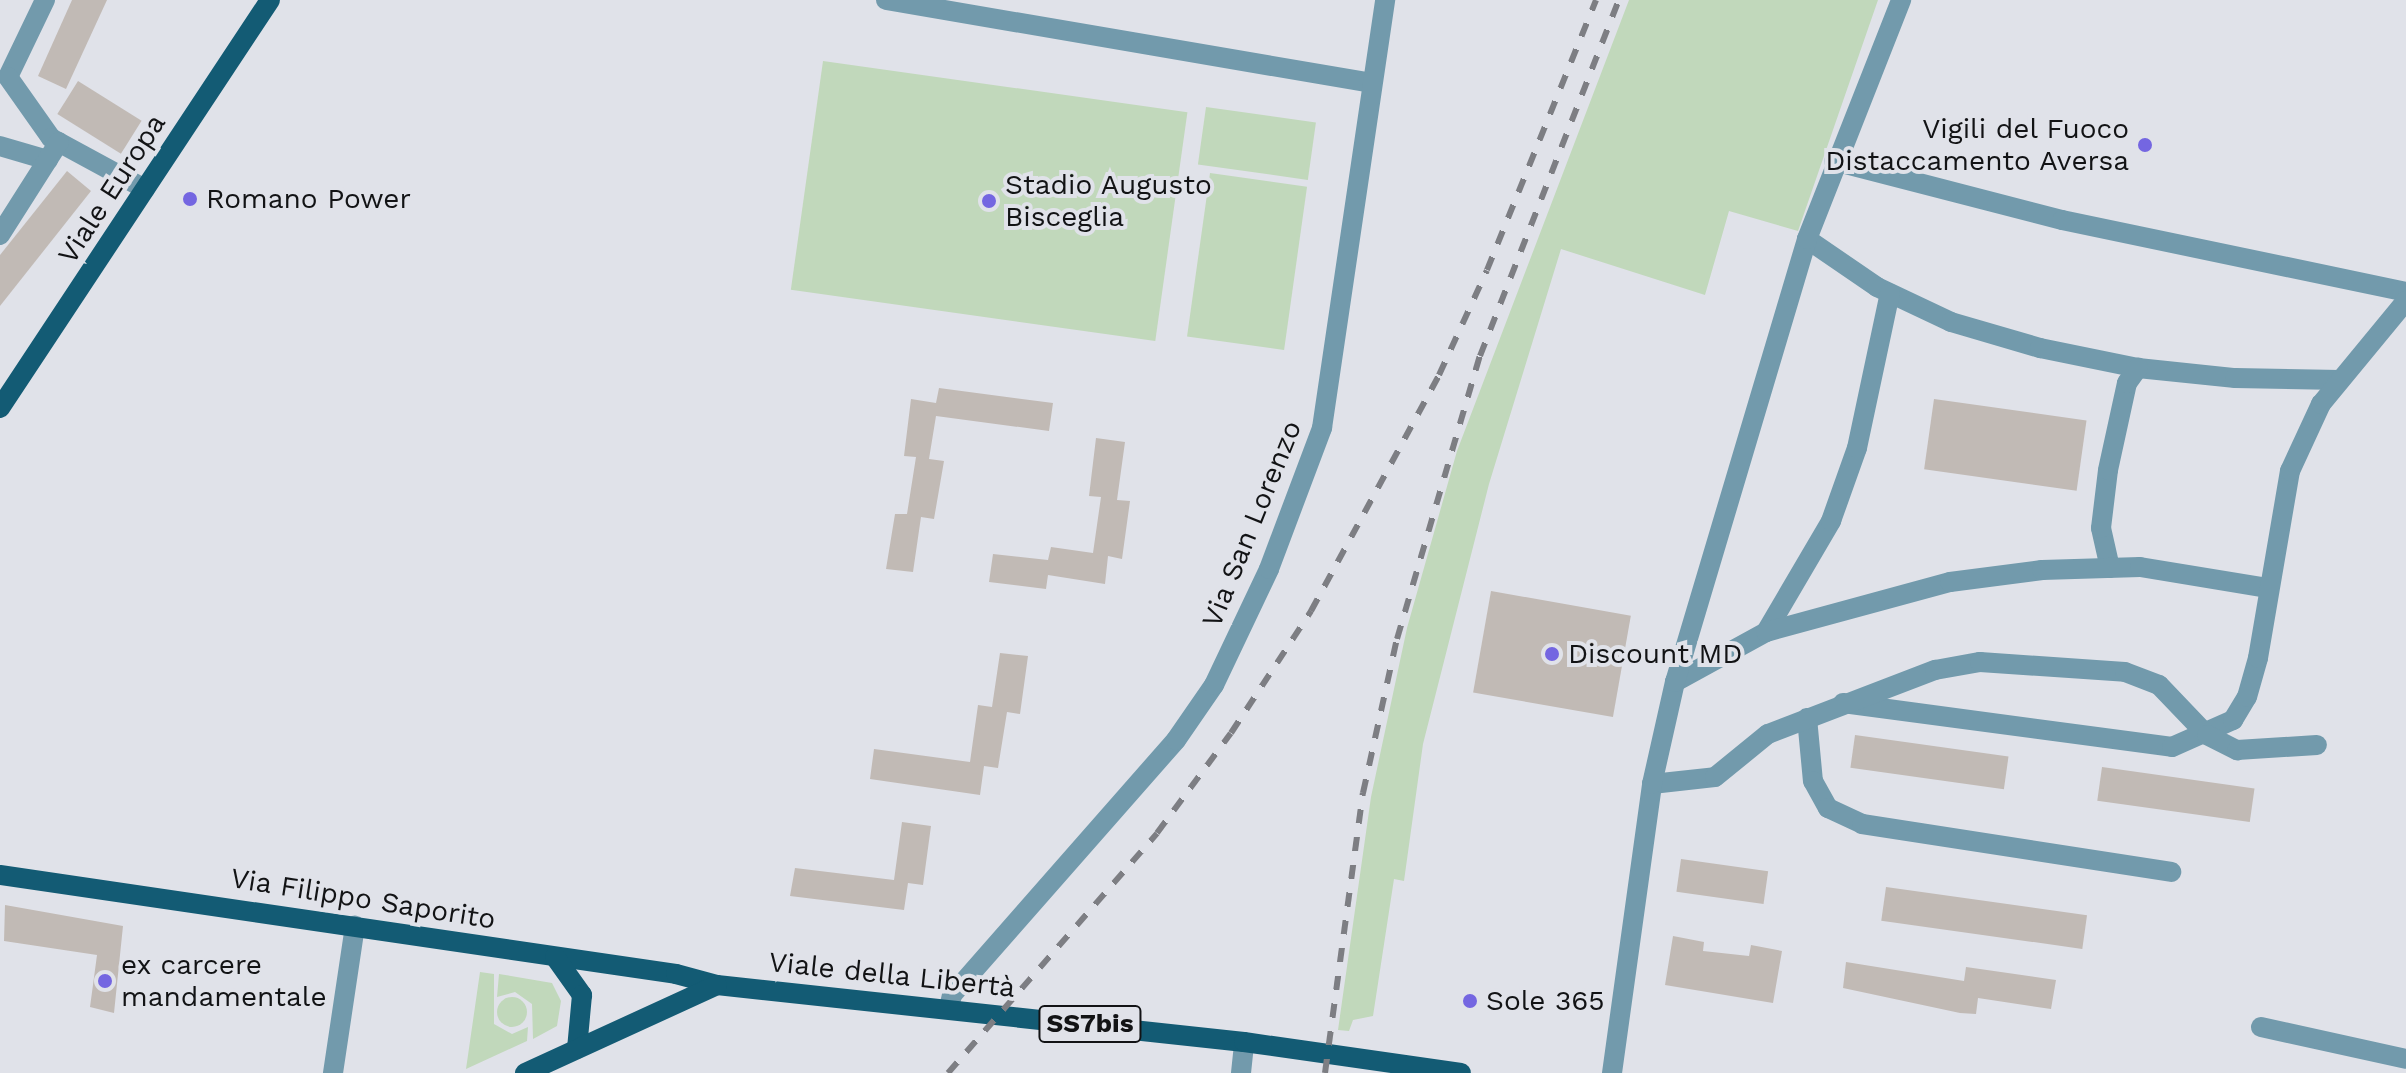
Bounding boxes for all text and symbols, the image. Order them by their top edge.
street label: Viale Europa [51,108,173,270]
place label: Vigili del Fuoco Distaccamento Aversa [1824,112,2129,178]
marker: Vigili del Fuoco Distaccamento Aversa [2136,136,2154,154]
place label: Stadio Augusto Bisceglia [1005,168,1213,234]
place label: Romano Power [206,182,411,216]
marker: Romano Power [181,190,199,208]
marker: Stadio Augusto Bisceglia [980,192,998,210]
street label: Via San Lorenzo [1195,415,1309,633]
place label: Discount MD [1568,637,1743,671]
marker: Discount MD [1543,645,1561,663]
street label: Via Filippo Saporito [228,861,498,937]
street label: Viale della Libertà [767,945,1017,1005]
place label: ex carcere mandamentale [121,948,327,1014]
marker: ex carcere mandamentale [96,972,114,990]
place label: Sole 365 [1486,984,1605,1018]
marker: Sole 365 [1461,992,1479,1010]
road number: SS7bis [1038,1002,1142,1046]

